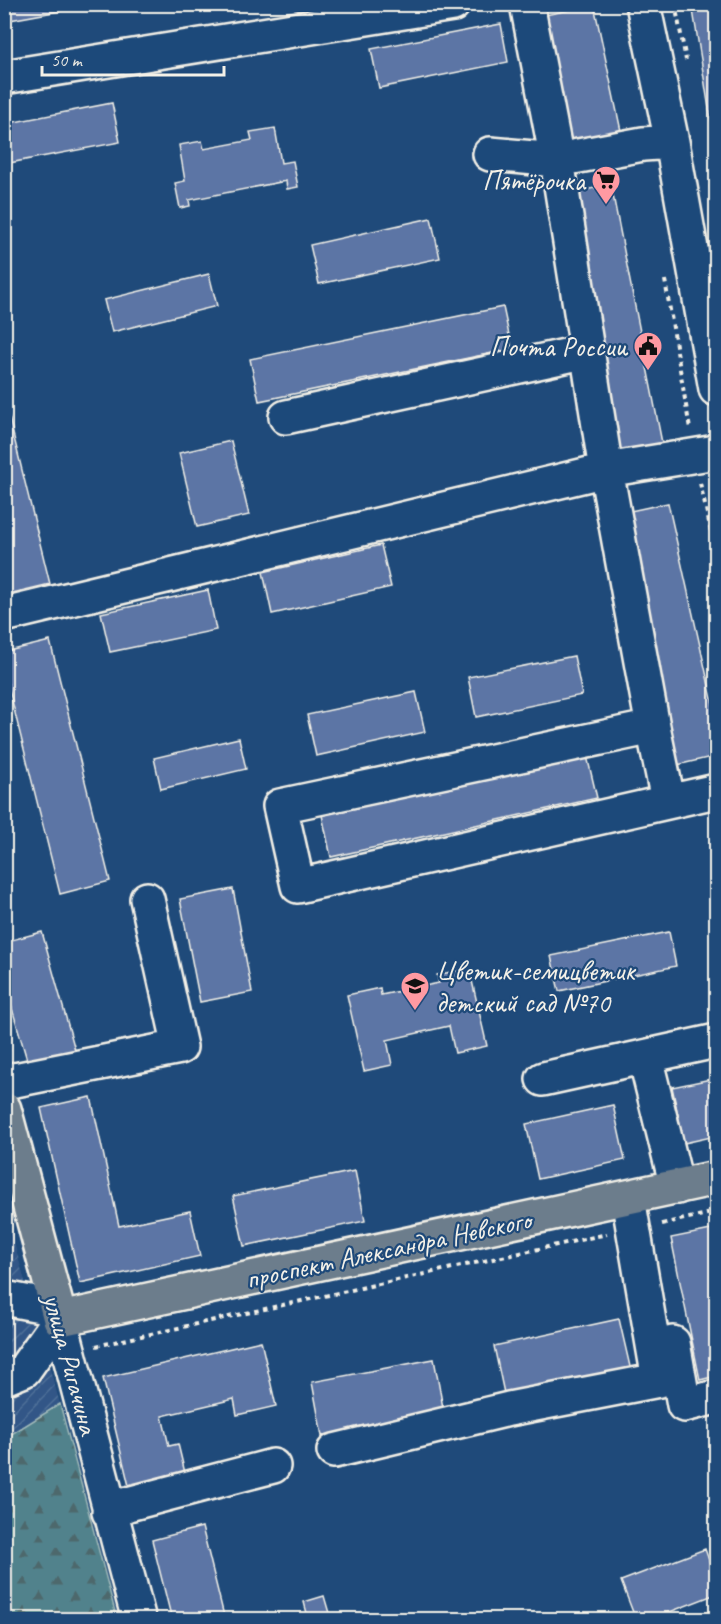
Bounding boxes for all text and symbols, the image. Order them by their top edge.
scale bar [42,39,224,77]
text: 50 m [51,49,84,71]
place label: Пятёрочка [482,163,587,198]
supermarket icon: Пятёрочка [590,164,622,206]
place label: Почта России [490,329,629,364]
public building icon: Почта России [632,330,664,372]
place label: Цветик-семицветик детский сад №70 [436,953,636,1020]
school or university icon: Цветик-семицветик детский сад №70 [399,970,431,1012]
street label: проспект Александра Невского [242,1201,537,1296]
street label: улица Ригачина [35,1288,107,1440]

